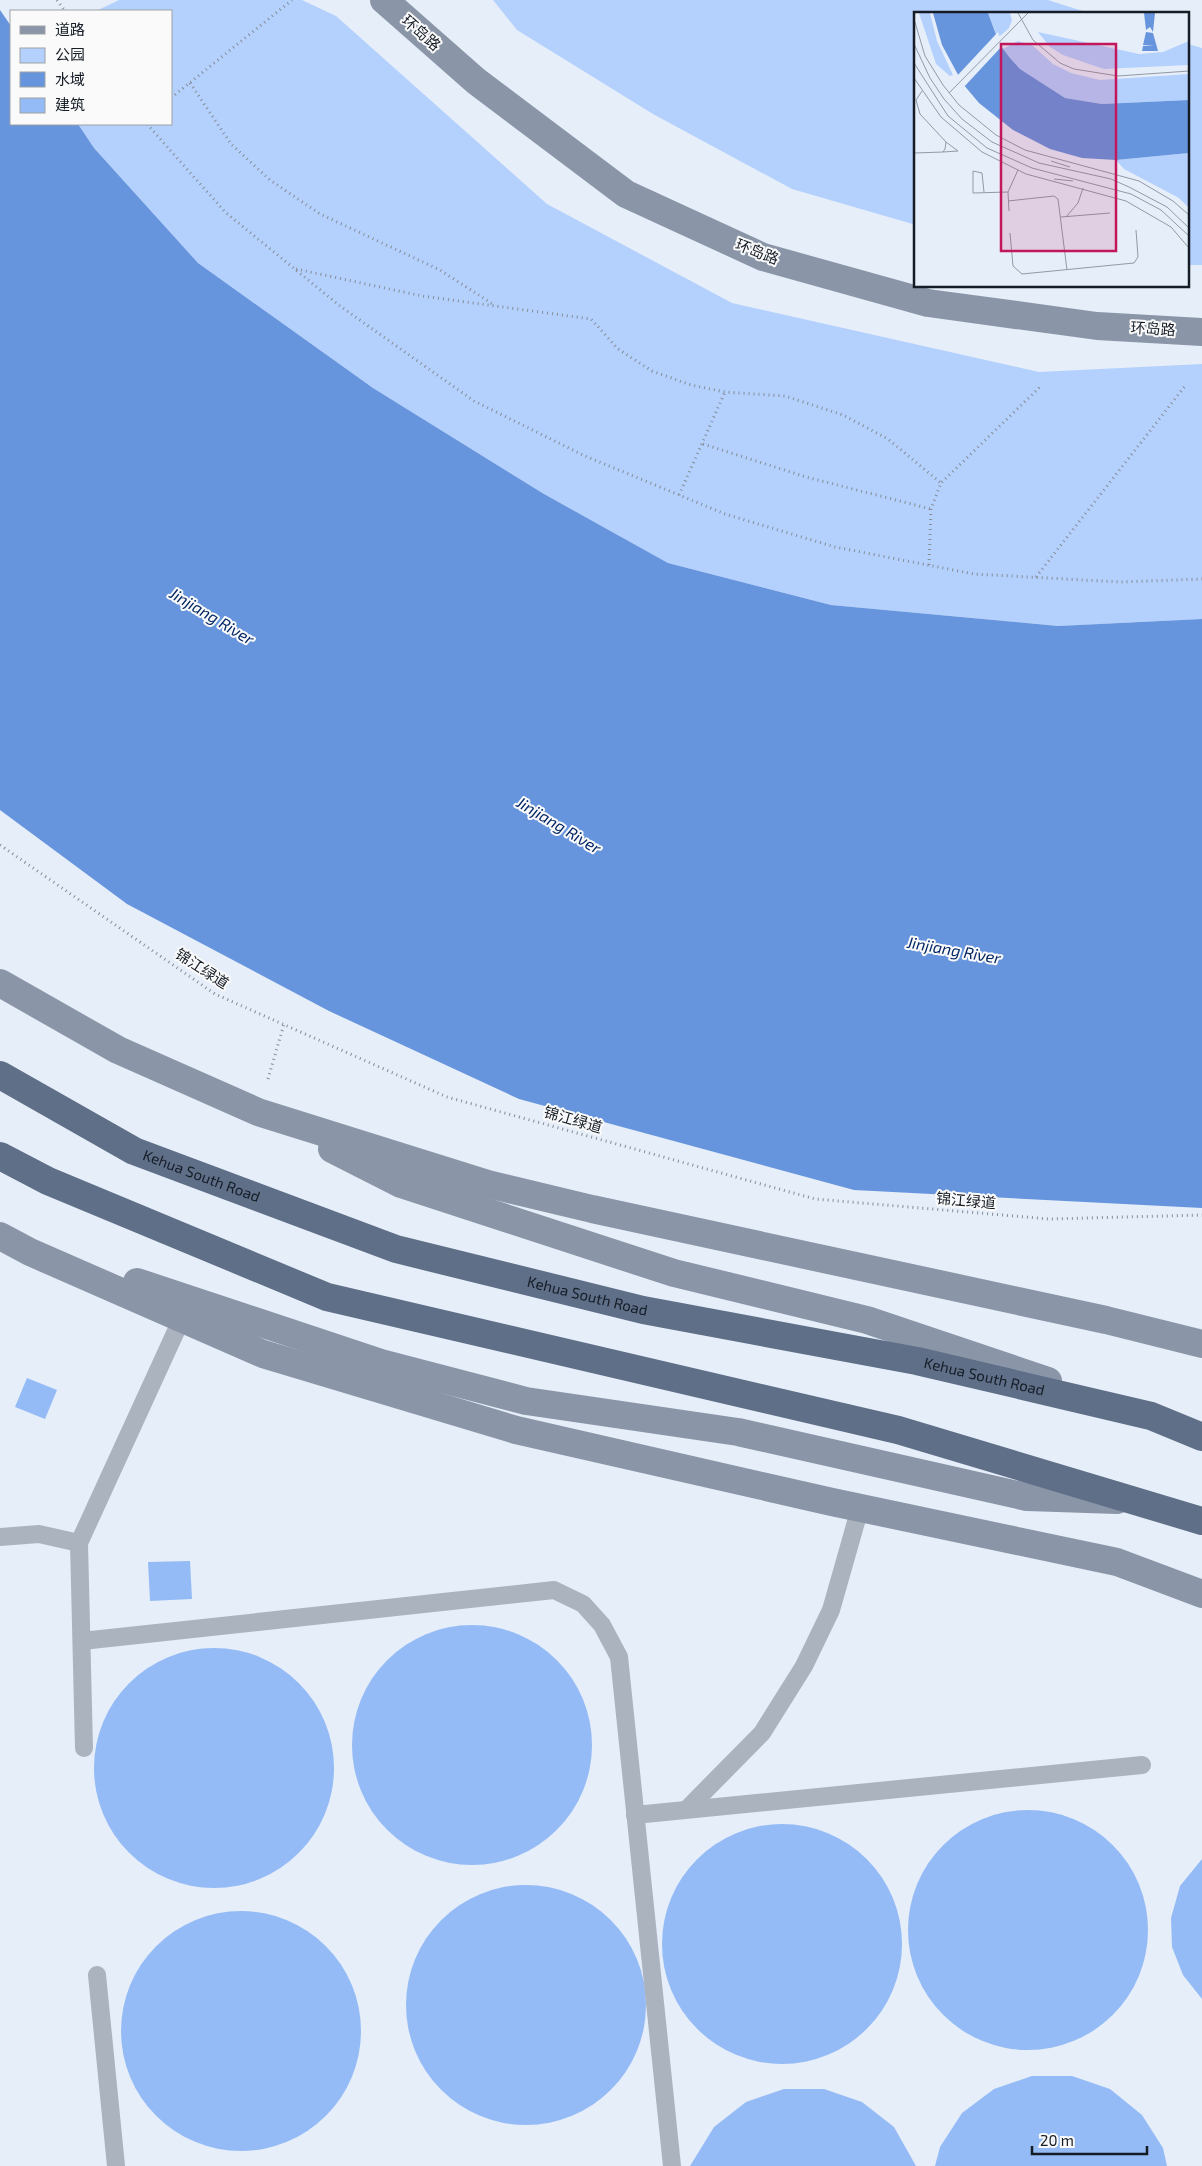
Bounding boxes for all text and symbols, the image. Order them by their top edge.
legend [10,10,172,125]
street label: 环岛路 [399,11,445,54]
inset map [914,12,1190,288]
text: 道路 [55,20,85,38]
text: 公园 [55,45,85,63]
text: 水域 [55,70,85,88]
text: 建筑 [55,95,85,113]
street label: 环岛路 [733,235,782,268]
street label: 环岛路 [1130,318,1176,338]
water label: Jinjiang River [165,582,258,649]
water label: Jinjiang River [512,791,605,858]
water label: Jinjiang River [905,932,1003,968]
street label: 锦江绿道 [172,944,233,992]
street label: 锦江绿道 [542,1102,605,1136]
street label: Kehua South Road [141,1145,263,1205]
street label: 锦江绿道 [935,1188,997,1212]
street label: Kehua South Road [526,1272,649,1319]
street label: Kehua South Road [922,1353,1047,1399]
scale bar [1032,2124,1147,2156]
text: 20 m [1040,2131,1074,2149]

